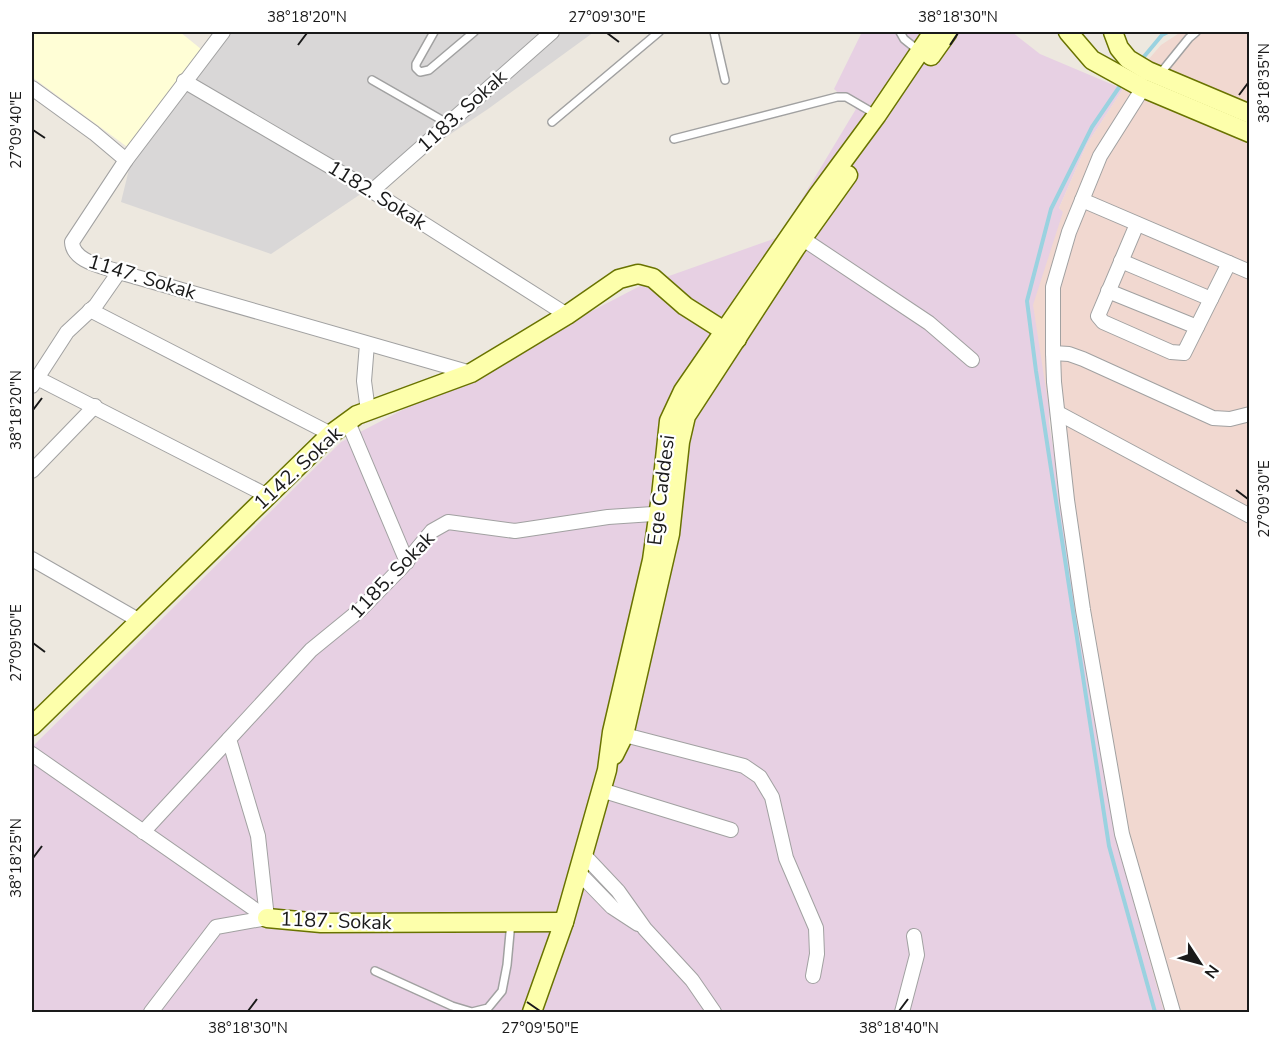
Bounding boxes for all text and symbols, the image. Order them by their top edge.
text: 38°18'20"N [267,7,347,27]
text: 27°09'30"E [568,7,646,27]
text: 38°18'30"N [918,7,998,27]
text: 38°18'35"N [1254,43,1274,123]
street label: 1183. Sokak [411,63,513,158]
text: 27°09'40"E [6,91,26,169]
street label: 1182. Sokak [323,154,432,237]
street label: 1147. Sokak [85,248,200,307]
text: 38°18'20"N [6,370,26,450]
street label: 1142. Sokak [248,419,349,516]
street label: Ege Caddesi [641,433,681,547]
text: 27°09'30"E [1254,460,1274,538]
street label: 1185. Sokak [344,525,441,625]
text: 27°09'50"E [6,604,26,682]
text: 38°18'25"N [6,818,26,898]
street label: 1187. Sokak [280,906,393,936]
north arrow [1170,933,1230,993]
text: N [1199,960,1224,983]
text: 38°18'30"N [208,1018,288,1038]
text: 27°09'50"E [501,1018,579,1038]
text: 38°18'40"N [859,1018,939,1038]

